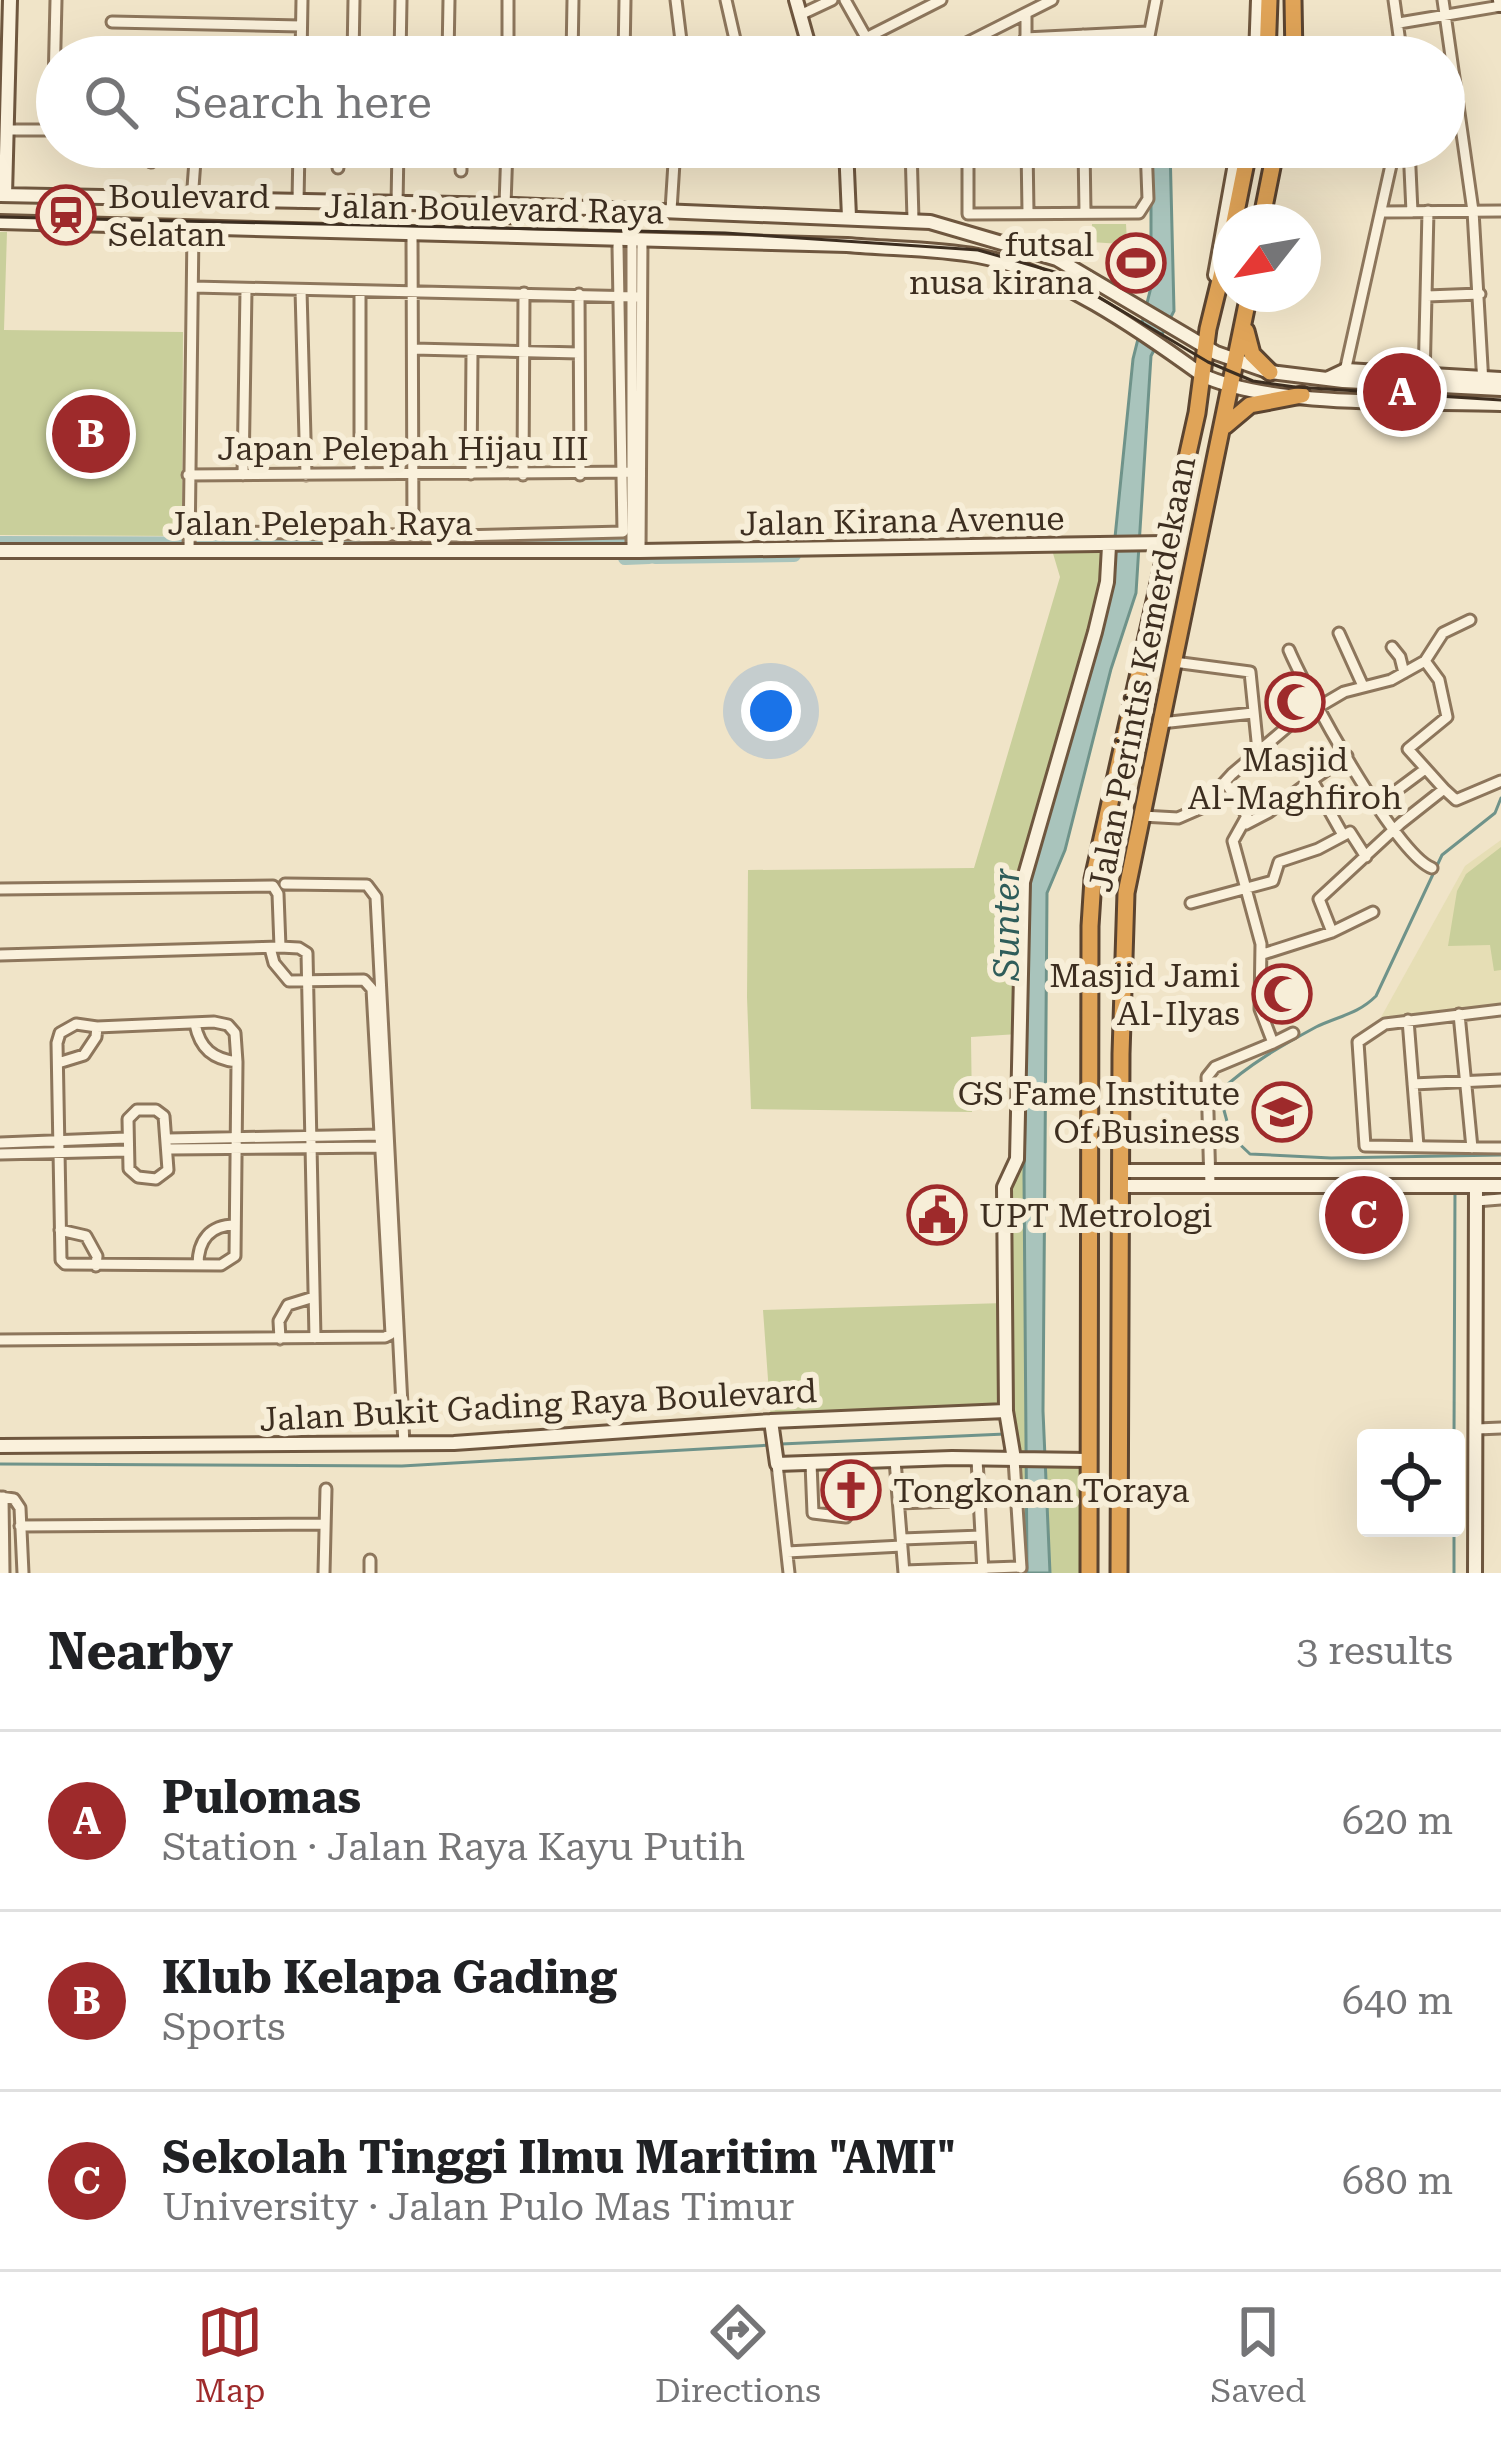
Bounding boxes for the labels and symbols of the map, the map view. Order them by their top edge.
place label: Boulevard Selatan [108,177,270,254]
station icon: Boulevard Selatan [35,184,97,246]
street label: Jalan Boulevard Raya [324,187,664,231]
north arrow [1213,204,1321,312]
place label: futsal nusa kirana [909,225,1094,302]
sports icon: futsal nusa kirana [1105,232,1167,294]
pin: A [1363,347,1441,437]
pin: B [52,389,130,479]
street label: Japan Pelepah Hijau III [217,429,589,468]
street label: Jalan Perintis Kemerdekaan [1081,453,1203,895]
street label: Jalan Kirana Avenue [739,499,1065,543]
street label: Jalan Pelepah Raya [167,504,473,543]
mosque icon: Masjid Al-Maghfiroh [1264,671,1326,733]
your location [741,681,801,741]
place label: Masjid Al-Maghfiroh [1188,740,1402,817]
water label: Sunter [986,868,1028,981]
place label: Masjid Jami Al-Ilyas [1049,956,1240,1033]
mosque icon: Masjid Jami Al-Ilyas [1251,963,1313,1025]
place label: GS Fame Institute Of Business [958,1074,1240,1151]
school or university icon: GS Fame Institute Of Business [1251,1081,1313,1143]
pin: C [1325,1170,1403,1260]
public building icon: UPT Metrologi [906,1184,968,1246]
place label: UPT Metrologi [979,1196,1212,1235]
street label: Jalan Bukit Gading Raya Boulevard [258,1371,818,1439]
church icon: Tongkonan Toraya [820,1459,882,1521]
place label: Tongkonan Toraya [893,1471,1190,1510]

